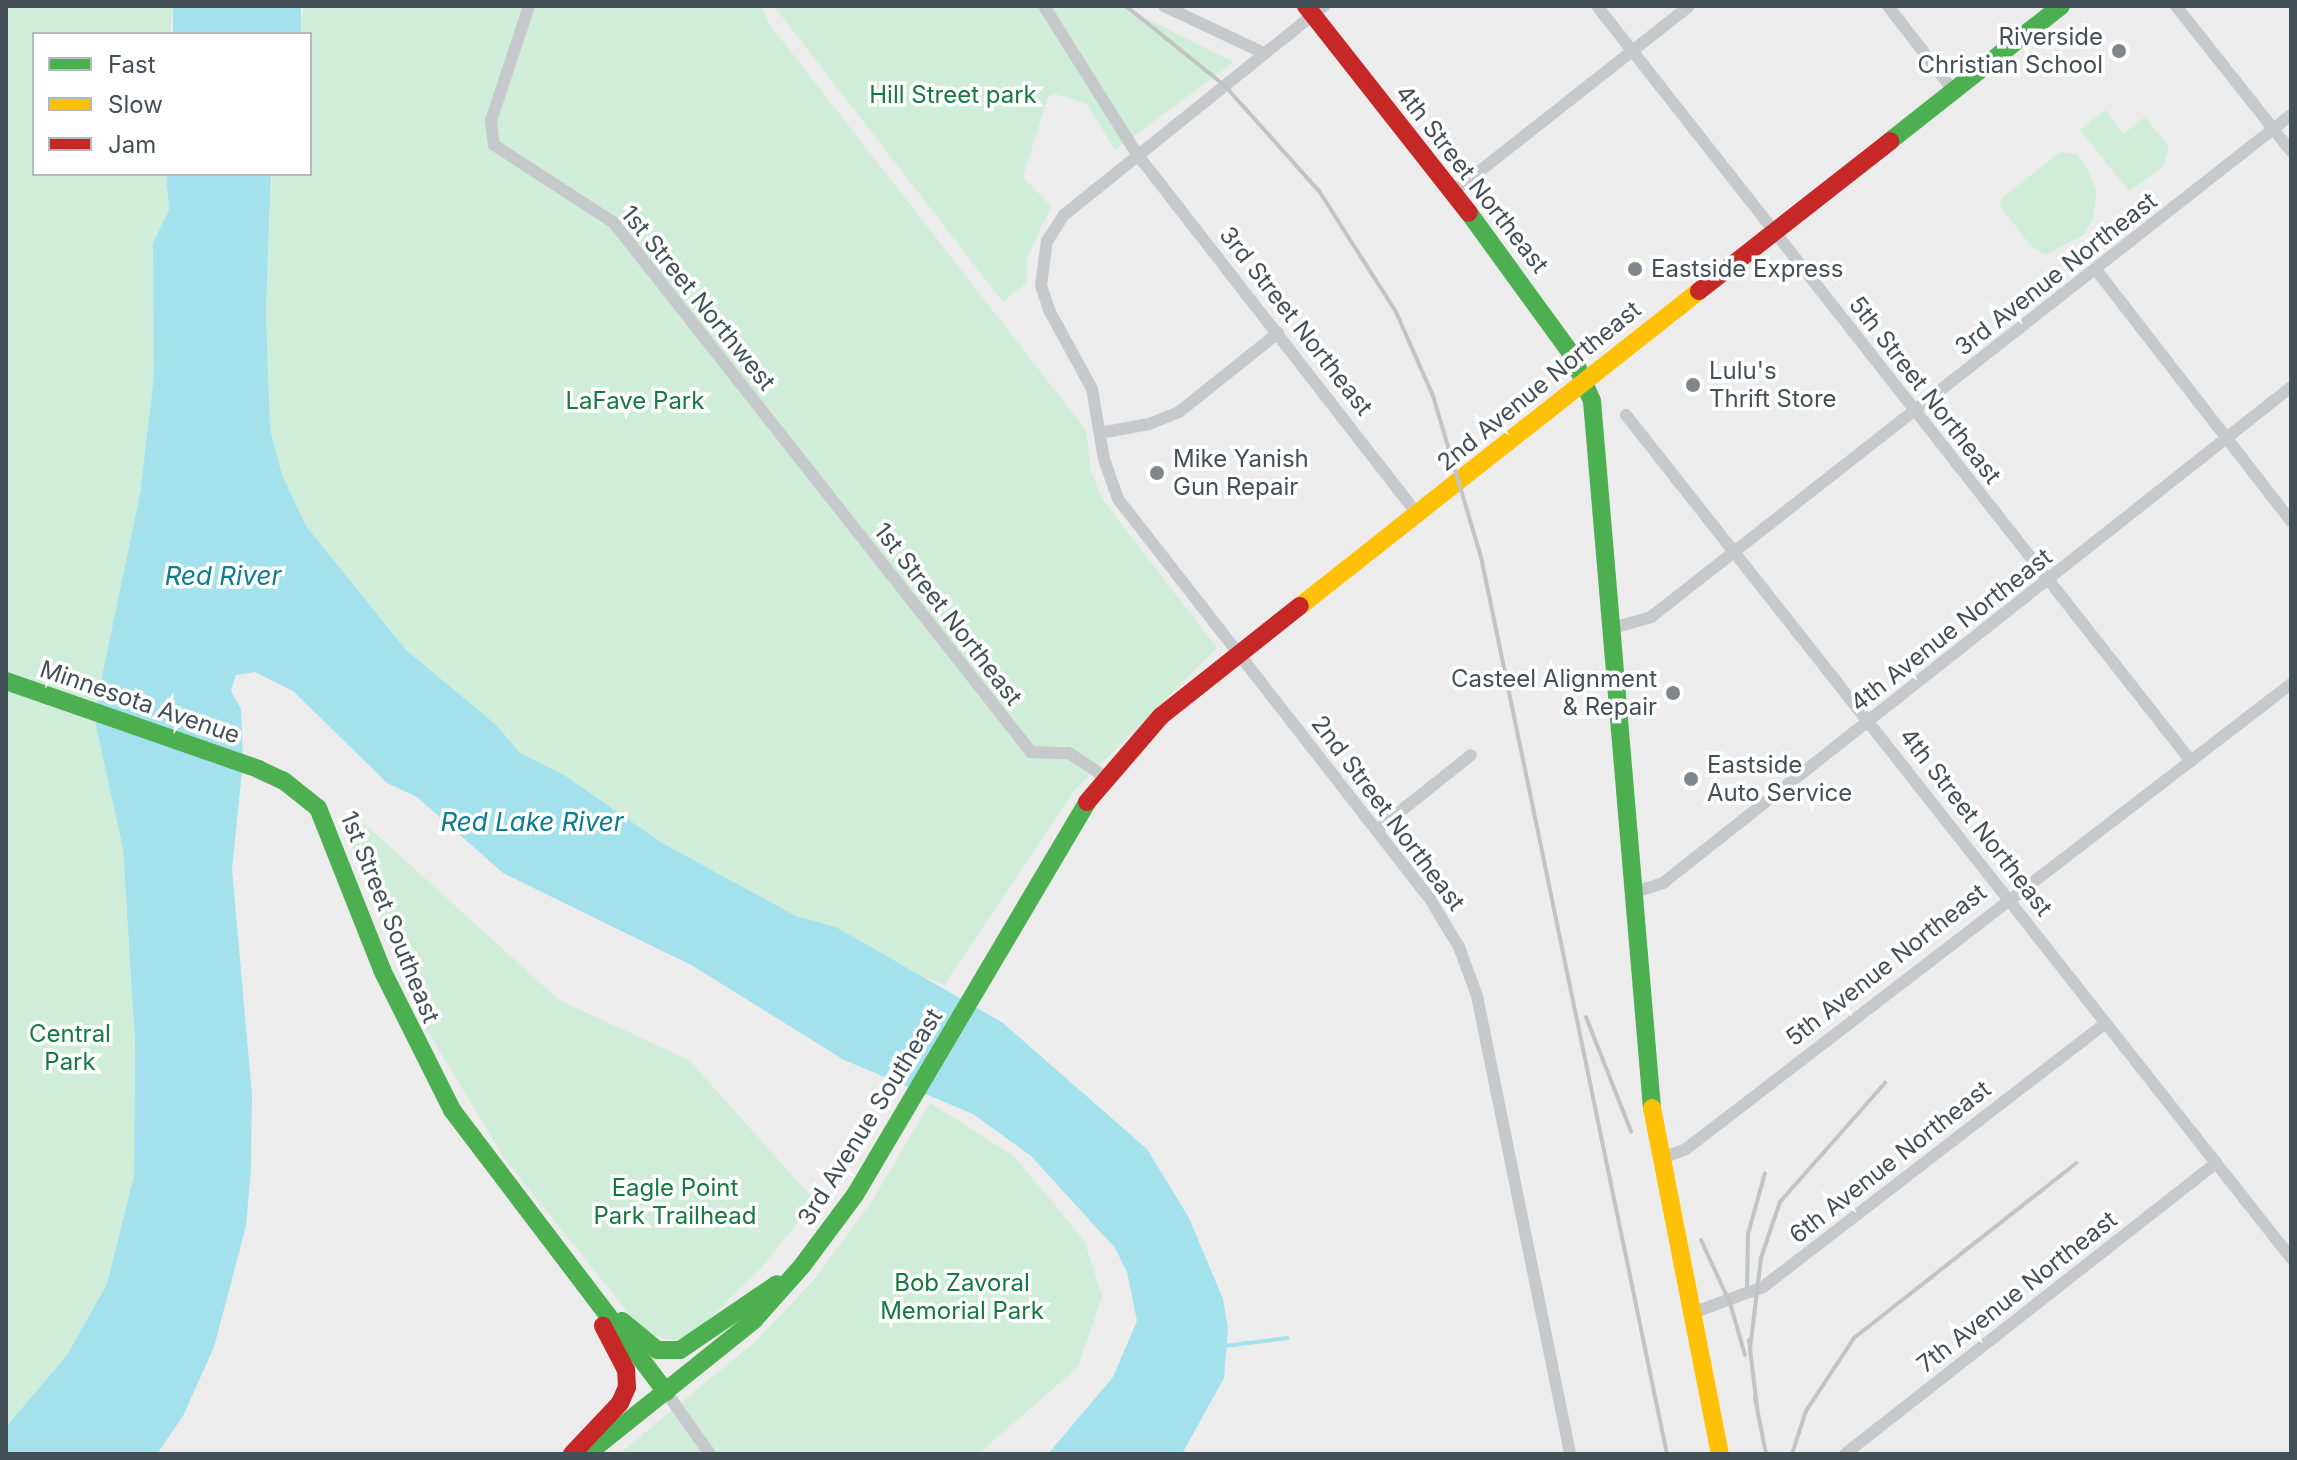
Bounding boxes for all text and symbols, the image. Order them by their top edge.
place label: Riverside Christian School [1917,23,2103,79]
legend [32,32,312,176]
marker: Riverside Christian School [2110,42,2128,60]
text: Fast [108,50,156,79]
street label: 4th Street Northeast [1390,79,1554,279]
park label: Hill Street park [869,81,1037,109]
text: Slow [108,90,163,119]
text: Jam [108,130,156,159]
street label: 3rd Avenue Northeast [1949,186,2163,362]
street label: 1st Street Northwest [615,200,781,396]
street label: 3rd Street Northeast [1213,221,1379,421]
place label: Eastside Express [1651,255,1843,283]
marker: Eastside Express [1626,260,1644,278]
street label: 5th Street Northeast [1843,291,2007,489]
street label: 2nd Avenue Northeast [1431,295,1647,477]
place label: Lulu's Thrift Store [1709,357,1837,413]
marker: Lulu's Thrift Store [1684,376,1702,394]
park label: LaFave Park [566,387,704,415]
place label: Mike Yanish Gun Repair [1173,445,1309,501]
marker: Mike Yanish Gun Repair [1148,464,1166,482]
street label: 1st Street Northeast [868,517,1028,711]
street label: 4th Avenue Northeast [1845,542,2057,718]
water label: Red River [165,560,281,592]
street label: Minnesota Avenue [36,654,244,750]
place label: Casteel Alignment & Repair [1451,665,1657,721]
marker: Casteel Alignment & Repair [1664,684,1682,702]
street label: 2nd Street Northeast [1305,710,1471,916]
street label: 4th Street Northeast [1894,722,2058,922]
place label: Eastside Auto Service [1707,751,1852,807]
marker: Eastside Auto Service [1682,770,1700,788]
water label: Red Lake River [440,806,624,838]
street label: 1st Street Southeast [334,807,446,1027]
street label: 5th Avenue Northeast [1780,878,1992,1052]
street label: 3rd Avenue Southeast [791,1003,949,1231]
park label: Central Park [29,1020,111,1076]
street label: 6th Avenue Northeast [1784,1075,1996,1249]
park label: Eagle Point Park Trailhead [594,1174,756,1230]
street label: 7th Avenue Northeast [1911,1205,2123,1379]
park label: Bob Zavoral Memorial Park [880,1269,1044,1325]

